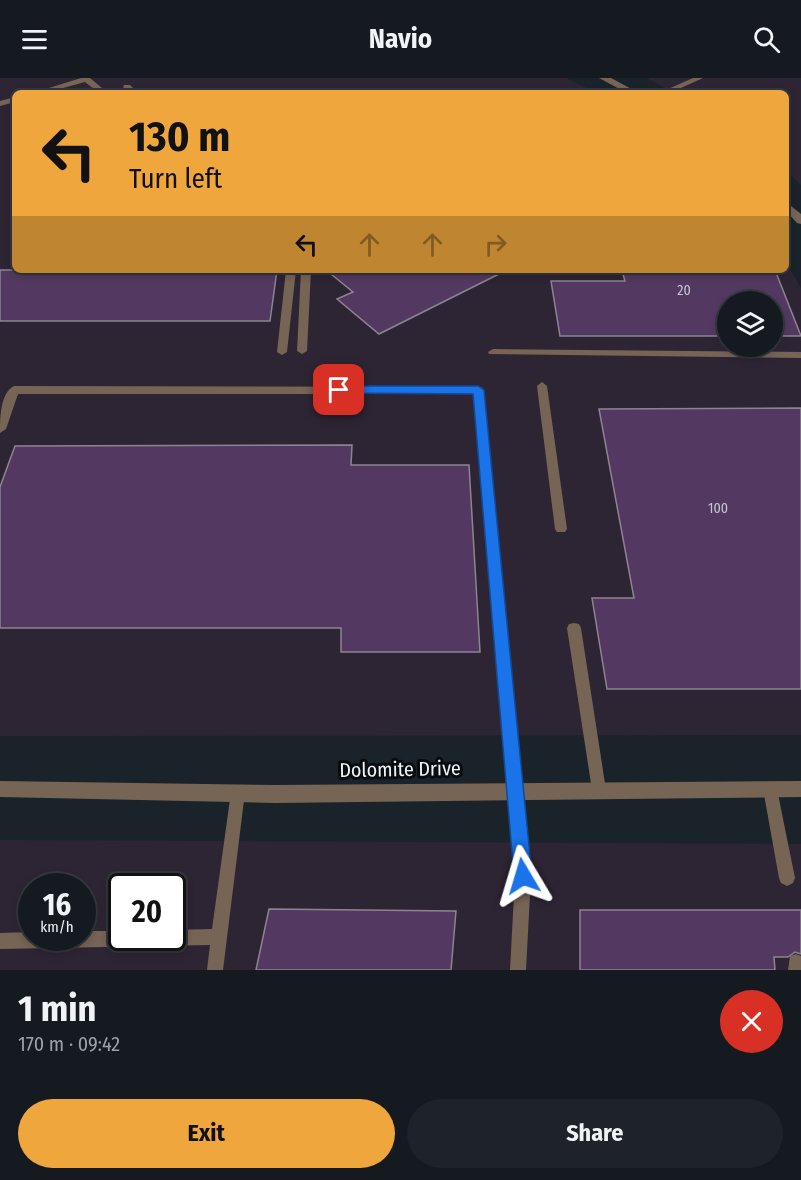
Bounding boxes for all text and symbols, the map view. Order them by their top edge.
icon: menu [18,23,51,56]
text: Navio [369,23,432,55]
icon: search [750,23,783,56]
text: 130 m [129,112,230,162]
icon: left [30,114,108,192]
text: Turn left [129,163,222,195]
icon: left [290,228,323,261]
icon: ahead [353,228,386,261]
icon: ahead [416,228,449,261]
icon: right [479,228,512,261]
house number: 20 [677,282,691,299]
map controls [717,291,783,357]
button: layers [717,291,783,357]
pin [313,364,364,415]
icon: arrive [322,373,355,406]
house number: 100 [708,500,728,517]
street label: Dolomite Drive [339,756,461,782]
position arrow [491,844,555,908]
speed limit sign: 20 [108,873,186,951]
text: 16 [43,887,71,923]
text: km/h [40,918,74,936]
text: 1 min [18,987,96,1031]
button: close [720,990,783,1053]
text: 170 m · 09:42 [18,1032,120,1056]
button: Exit [18,1099,395,1168]
button: Share [407,1099,783,1168]

